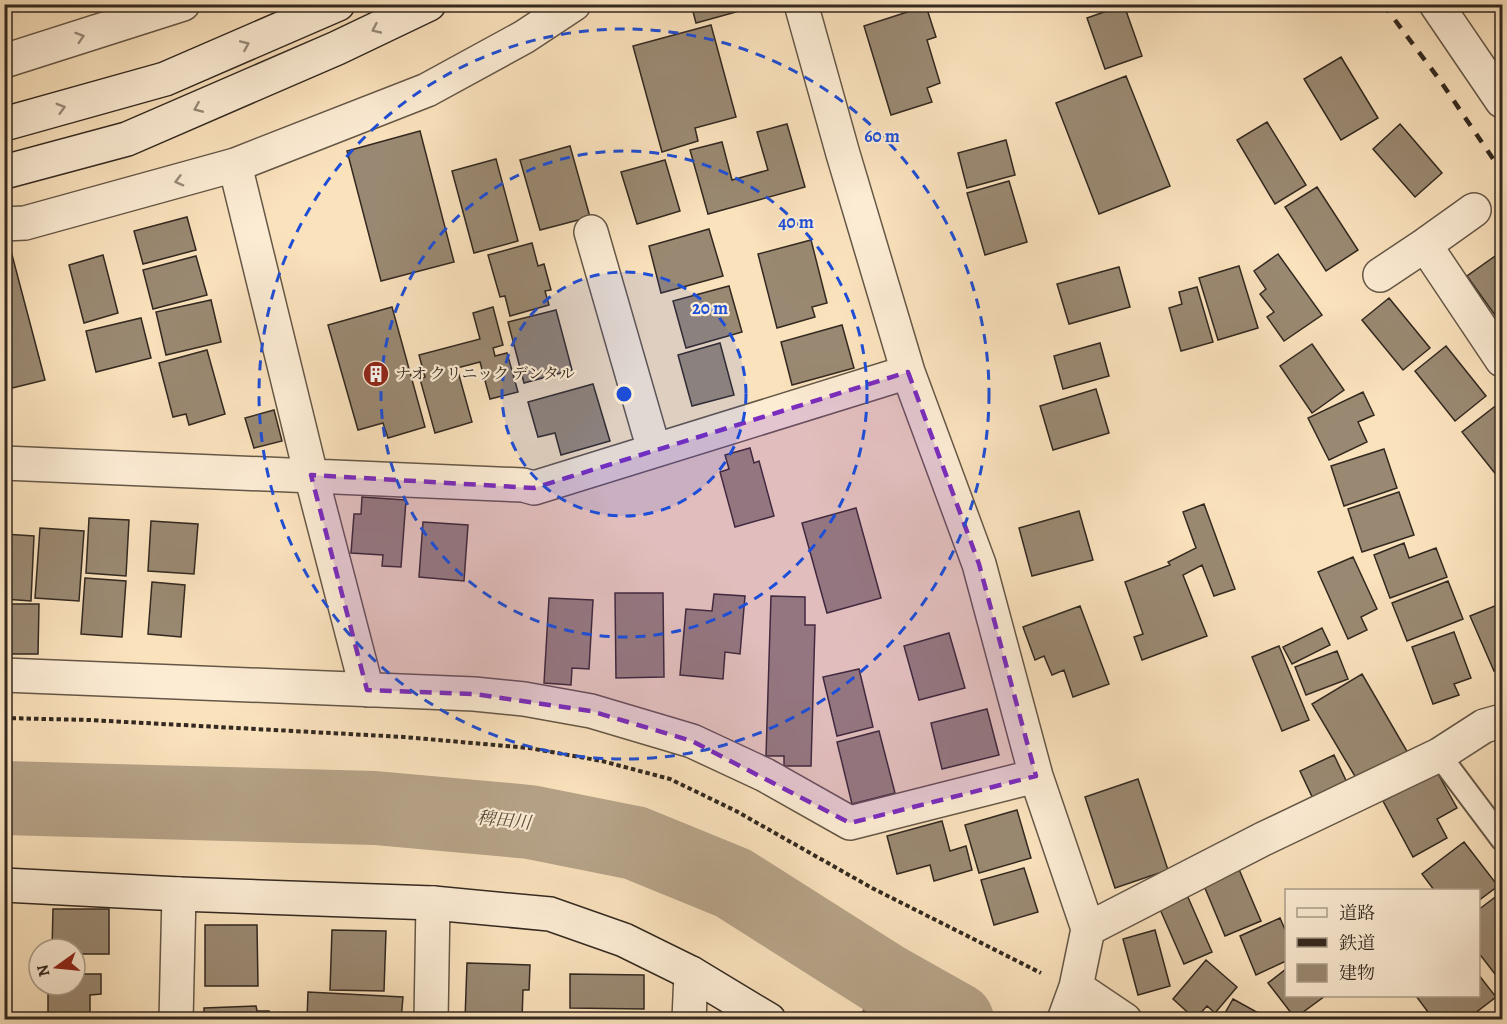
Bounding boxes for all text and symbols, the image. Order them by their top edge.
one-way arrow [372,22,383,34]
one-way arrow [74,32,85,44]
one-way arrow [239,40,250,52]
one-way arrow [193,101,204,113]
one-way arrow [56,103,66,116]
text: 60 m [864,124,900,148]
one-way arrow [174,174,184,186]
text: 40 m [778,210,814,234]
text: 20 m [692,296,728,320]
building icon: ナオ クリニック デンタル [361,359,391,389]
place label: ナオ クリニック デンタル [395,363,575,385]
centre of rings [614,384,634,404]
water label: 稗田川 [476,805,534,835]
legend [1285,889,1480,997]
text: 道路 [1339,901,1375,925]
text: 鉄道 [1339,931,1375,955]
north arrow [27,937,87,997]
text: 建物 [1339,961,1375,985]
text: N [31,962,56,979]

